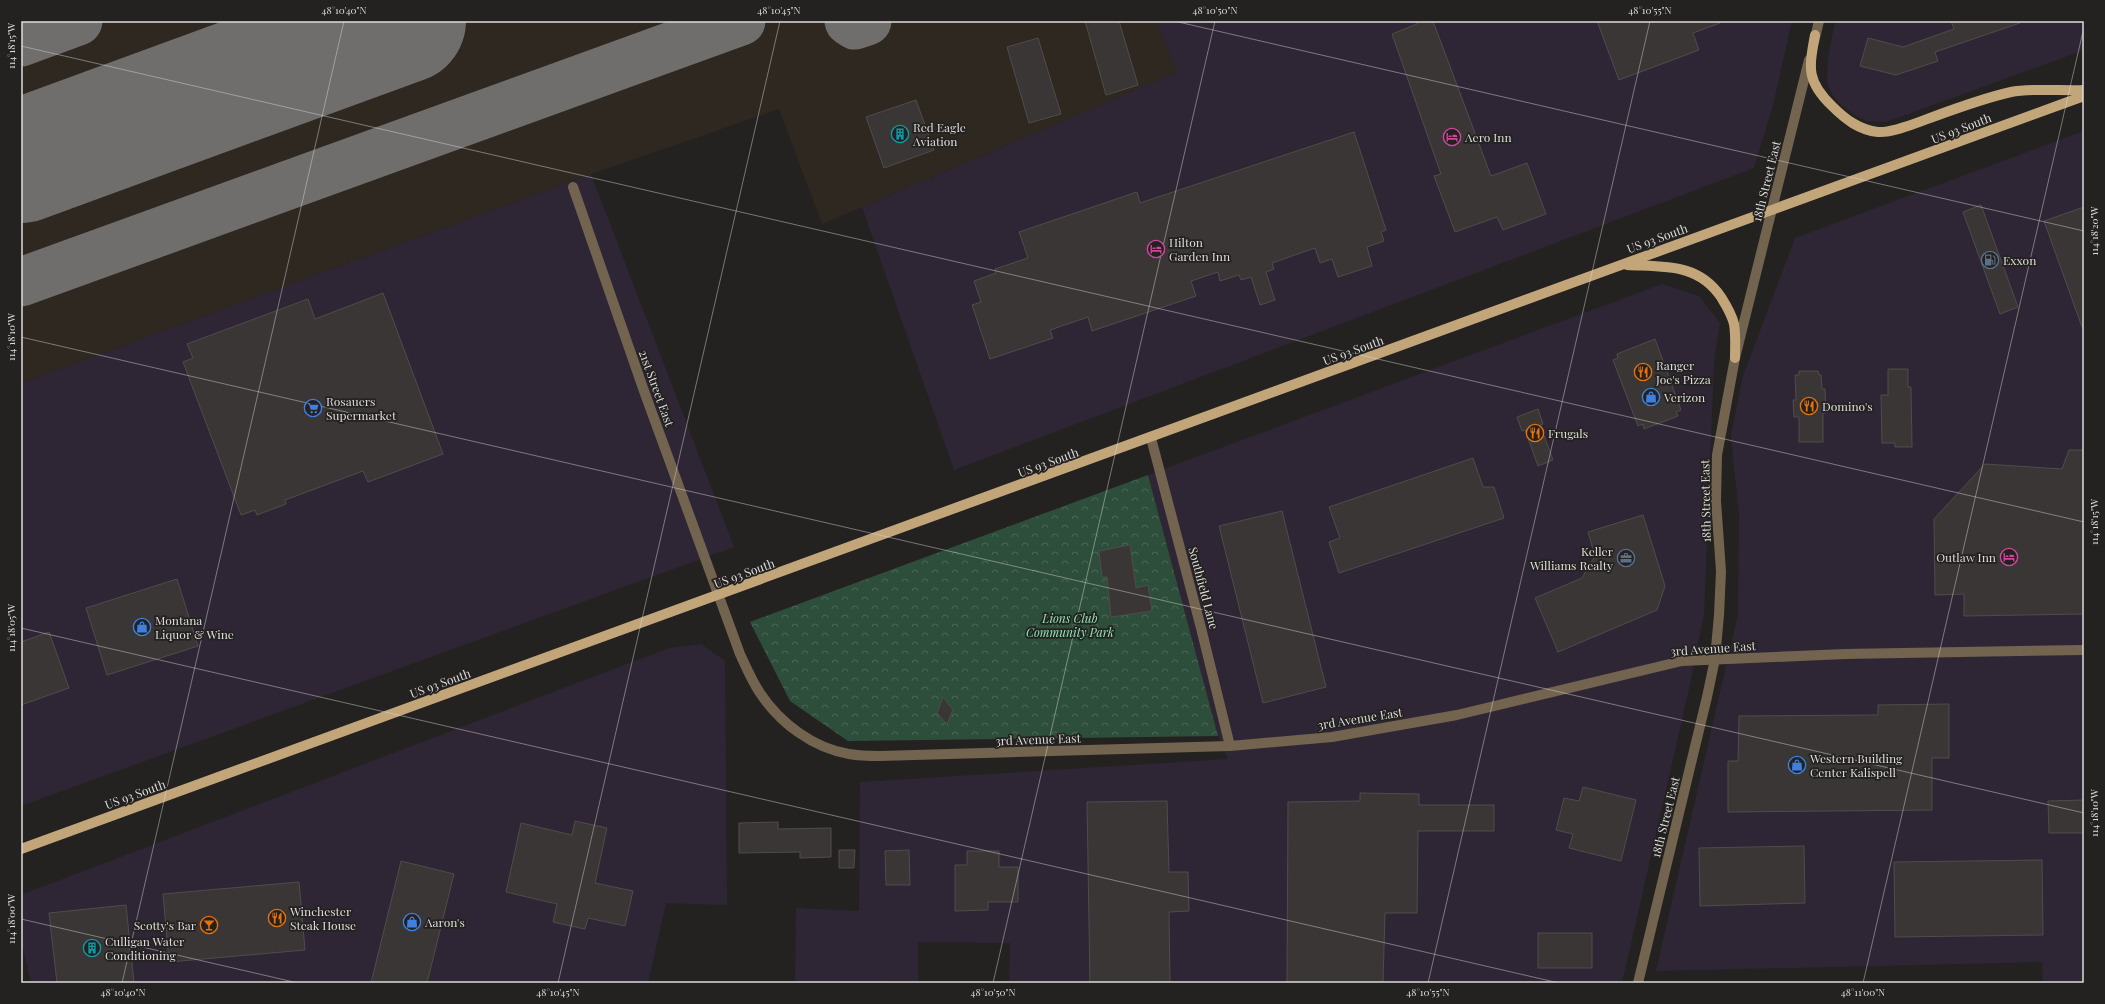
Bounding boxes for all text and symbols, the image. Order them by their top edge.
text: 48°10'40"N [322,3,367,17]
text: 48°10'45"N [757,3,801,17]
text: 48°10'50"N [1193,3,1237,17]
text: 48°10'55"N [1628,3,1672,17]
text: 114°18'15"W [4,22,18,69]
street label: US 93 South [1928,109,1994,147]
place label: Red Eagle Aviation [912,119,966,149]
building icon: Red Eagle Aviation [890,124,910,144]
hotel icon: Aero Inn [1442,127,1462,147]
place label: Aero Inn [1464,129,1512,145]
street label: 18th Street East [1748,138,1784,223]
text: 114°18'20"W [2087,206,2101,255]
street label: US 93 South [1624,220,1690,256]
place label: Hilton Garden Inn [1169,234,1230,264]
hotel icon: Hilton Garden Inn [1146,239,1166,259]
fuel station icon: Exxon [1980,250,2000,270]
place label: Exxon [2003,252,2036,268]
text: 114°18'10"W [4,312,18,361]
street label: US 93 South [1320,332,1386,368]
street label: 21st Street East [636,347,679,429]
place label: Ranger Joe's Pizza [1655,357,1711,387]
restaurant icon: Ranger Joe's Pizza [1633,362,1653,382]
shop icon: Verizon [1641,387,1661,407]
place label: Verizon [1663,389,1705,405]
place label: Rosauers Supermarket [326,393,397,423]
restaurant icon: Domino's [1799,396,1819,416]
supermarket icon: Rosauers Supermarket [303,398,323,418]
place label: Domino's [1822,398,1873,414]
restaurant icon: Frugals [1525,423,1545,443]
place label: Frugals [1548,425,1588,441]
street label: US 93 South [1015,444,1081,480]
street label: 18th Street East [1696,459,1714,543]
text: 114°18'15"W [2087,498,2101,545]
place label: Keller Williams Realty [1529,543,1614,573]
street label: Southfield Lane [1185,545,1223,631]
hotel icon: Outlaw Inn [1999,547,2019,567]
office icon: Keller Williams Realty [1616,548,1636,568]
place label: Outlaw Inn [1936,549,1996,565]
street label: US 93 South [711,555,777,591]
text: 114°18'05"W [4,603,18,652]
park label: Lions Club Community Park [1026,610,1114,640]
place label: Montana Liquor & Wine [155,612,234,642]
shop icon: Montana Liquor & Wine [132,617,152,637]
street label: 3rd Avenue East [1670,637,1757,659]
street label: US 93 South [407,665,473,701]
street label: 3rd Avenue East [1316,703,1404,733]
street label: 3rd Avenue East [995,729,1082,748]
place label: Western Building Center Kalispell [1809,750,1903,780]
shop icon: Western Building Center Kalispell [1787,755,1807,775]
street label: 18th Street East [1647,774,1683,859]
street label: US 93 South [102,776,168,812]
text: 114°18'10"W [2087,788,2101,837]
text: 114°18'00"W [4,893,18,944]
place label: Winchester Steak House [289,903,356,933]
restaurant icon: Winchester Steak House [267,908,287,928]
shop icon: Aaron's [402,912,422,932]
place label: Aaron's [424,914,465,930]
bar icon: Scotty's Bar [199,915,219,935]
place label: Scotty's Bar [134,917,197,933]
place label: Culligan Water Conditioning [105,933,185,963]
building icon: Culligan Water Conditioning [82,938,102,958]
text: 48°10'40"N [101,985,146,999]
text: 48°10'45"N [536,985,580,999]
text: 48°10'50"N [971,985,1015,999]
text: 48°10'55"N [1406,985,1450,999]
text: 48°11'00"N [1841,985,1885,999]

